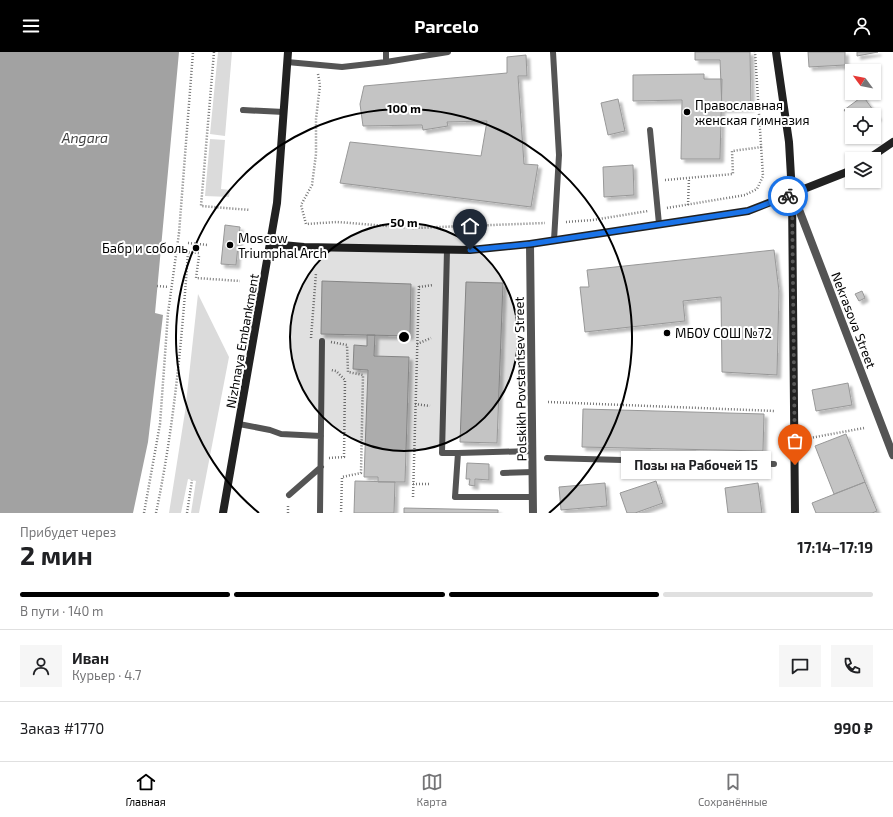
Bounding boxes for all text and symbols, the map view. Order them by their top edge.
icon: menu [20,15,42,37]
text: Parcelo [414,15,479,37]
icon: person [851,15,873,37]
north arrow [845,64,881,100]
map controls [845,64,881,188]
place label: Православная женская гимназия [695,97,810,128]
text: 100 m [387,101,421,115]
marker: Православная женская гимназия [682,107,692,117]
button: locate [845,108,881,144]
water label: Angara [61,129,108,146]
button: layers [845,152,881,188]
courier [768,176,808,216]
icon: bike [777,185,799,207]
pin [453,209,487,250]
text: 50 m [390,215,418,229]
icon: home [459,215,481,237]
place label: Moscow Triumphal Arch [238,230,327,261]
place label: Бабр и соболь [102,240,188,256]
marker: Moscow Triumphal Arch [225,240,235,250]
marker: Бабр и соболь [191,243,201,253]
street label: Nekrasova Street [828,270,880,371]
street label: Nizhnaya Embankment [222,272,262,410]
street label: Polskikh Povstantsev Street [511,297,529,461]
place label: МБОУ СОШ №72 [675,325,772,341]
marker: МБОУ СОШ №72 [662,328,672,338]
centre of rings [397,330,411,344]
pin [778,424,812,465]
icon: bag [784,430,806,452]
callout: Позы на Рабочей 15 [621,451,771,479]
text: Позы на Рабочей 15 [634,457,758,473]
text: Прибудет через [20,524,116,540]
text: 17:14–17:19 [797,538,873,556]
text: 2 мин [20,539,93,570]
text: В пути · 140 m [20,603,104,619]
button: person [20,645,62,687]
button: chat [779,645,821,687]
button: phone [831,645,873,687]
text: Иван [72,649,109,667]
text: Курьер · 4.7 [72,667,141,683]
text: Заказ #1770 [20,719,104,737]
text: 990 ₽ [834,719,873,737]
tab: Главная [125,771,166,808]
tab: Карта [417,771,447,808]
tab: Сохранённые [698,771,768,808]

